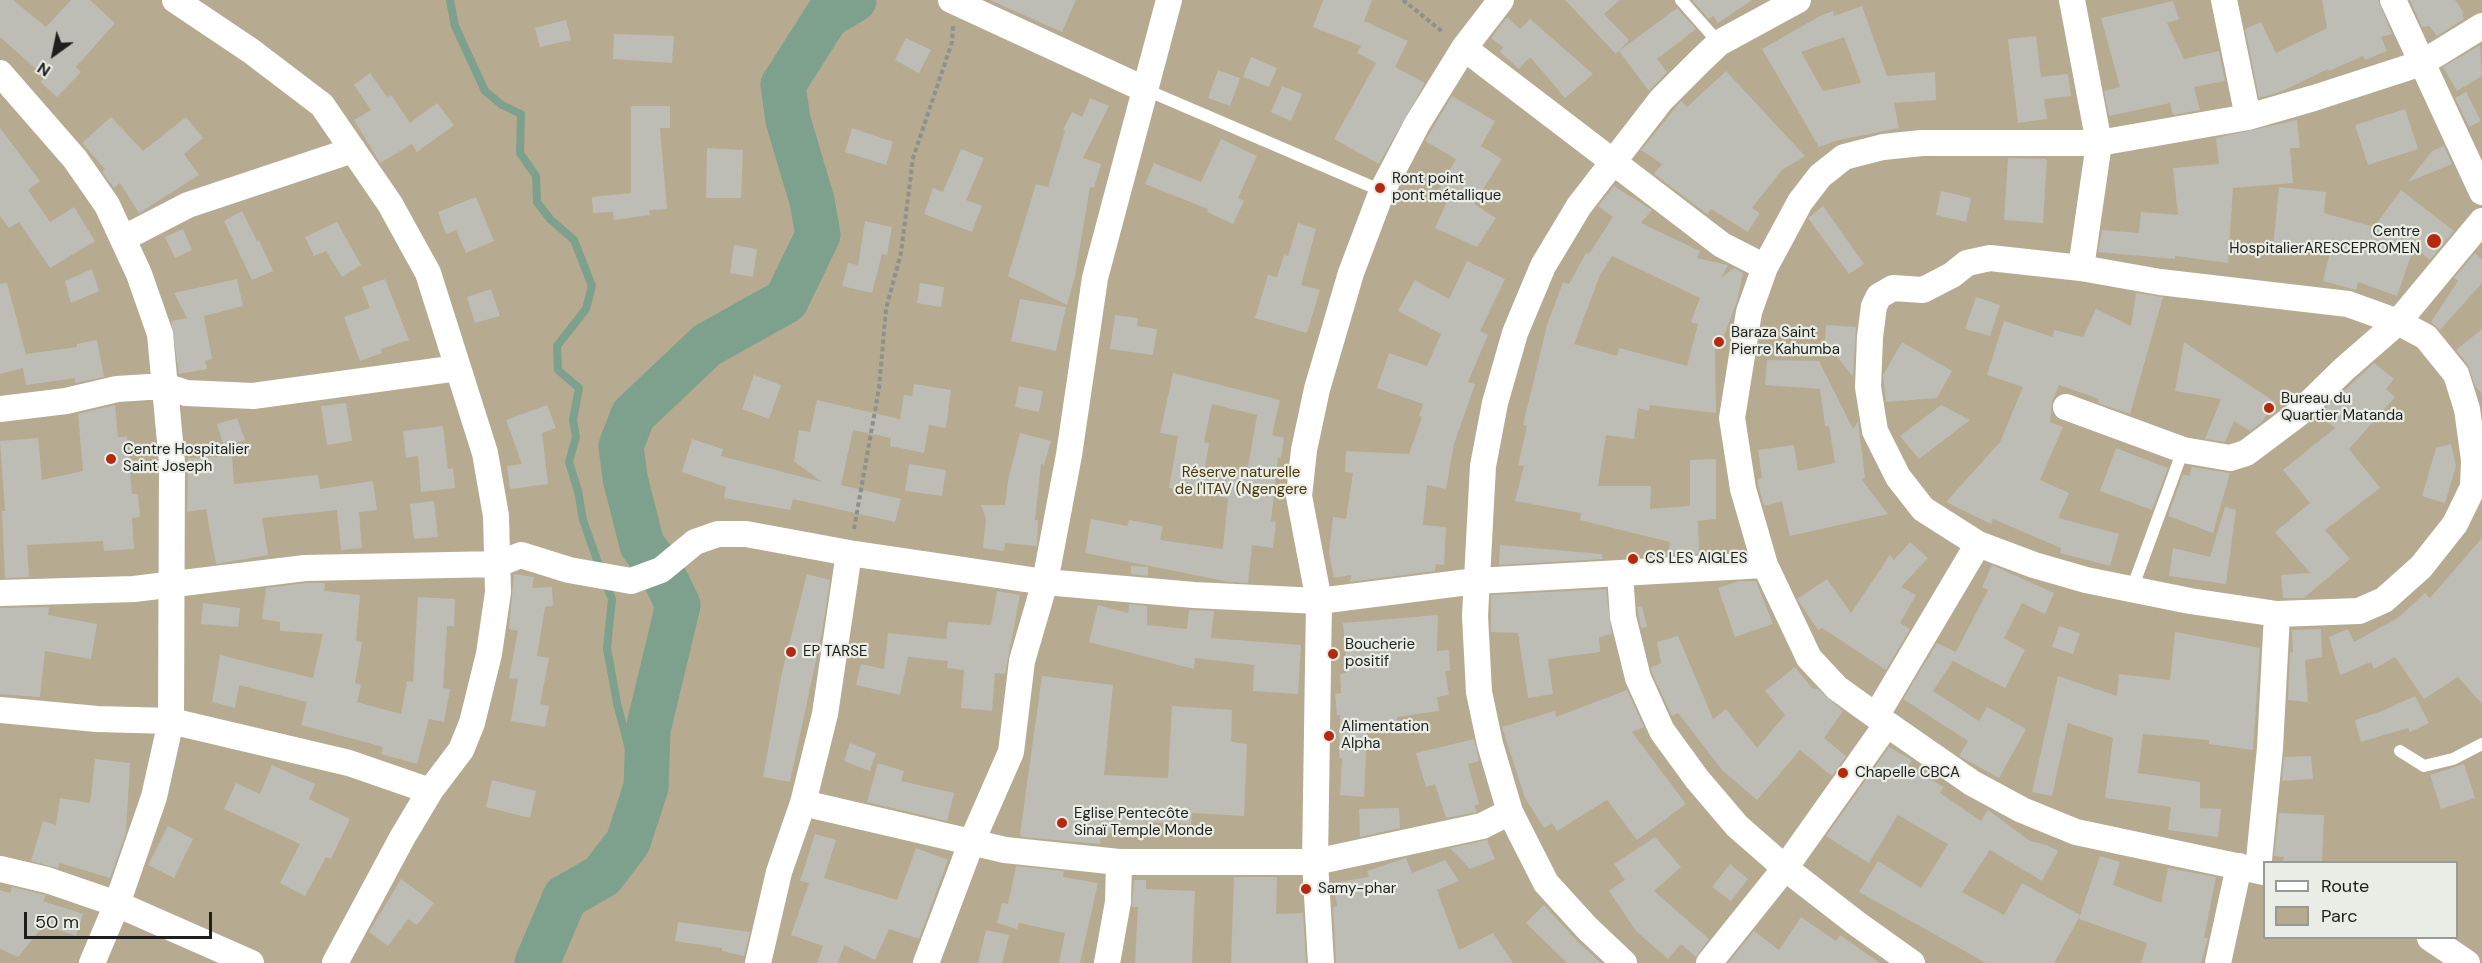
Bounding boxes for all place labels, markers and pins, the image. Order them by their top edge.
place label: Ront point pont métallique [1392,170,1501,205]
marker: Ront point pont métallique [1373,181,1387,195]
place label: Centre HospitalierARESCEPROMEN [2229,223,2420,258]
marker: Centre HospitalierARESCEPROMEN [2425,232,2443,250]
place label: Baraza Saint Pierre Kahumba [1731,324,1840,359]
marker: Baraza Saint Pierre Kahumba [1712,335,1726,349]
place label: Bureau du Quartier Matanda [2281,390,2403,425]
marker: Bureau du Quartier Matanda [2262,401,2276,415]
place label: Centre Hospitalier Saint Joseph [123,441,249,476]
marker: Centre Hospitalier Saint Joseph [104,452,118,466]
place label: CS LES AIGLES [1645,550,1747,568]
marker: CS LES AIGLES [1626,552,1640,566]
place label: Boucherie positif [1345,636,1415,671]
place label: EP TARSE [803,643,867,661]
marker: EP TARSE [784,645,798,659]
marker: Boucherie positif [1326,647,1340,661]
place label: Alimentation Alpha [1341,718,1429,753]
marker: Alimentation Alpha [1322,729,1336,743]
place label: Chapelle CBCA [1855,764,1960,782]
marker: Chapelle CBCA [1836,766,1850,780]
place label: Eglise Pentecôte Sinaï Temple Monde [1074,805,1213,840]
marker: Eglise Pentecôte Sinaï Temple Monde [1055,816,1069,830]
place label: Samy-phar [1318,880,1396,898]
marker: Samy-phar [1299,882,1313,896]

